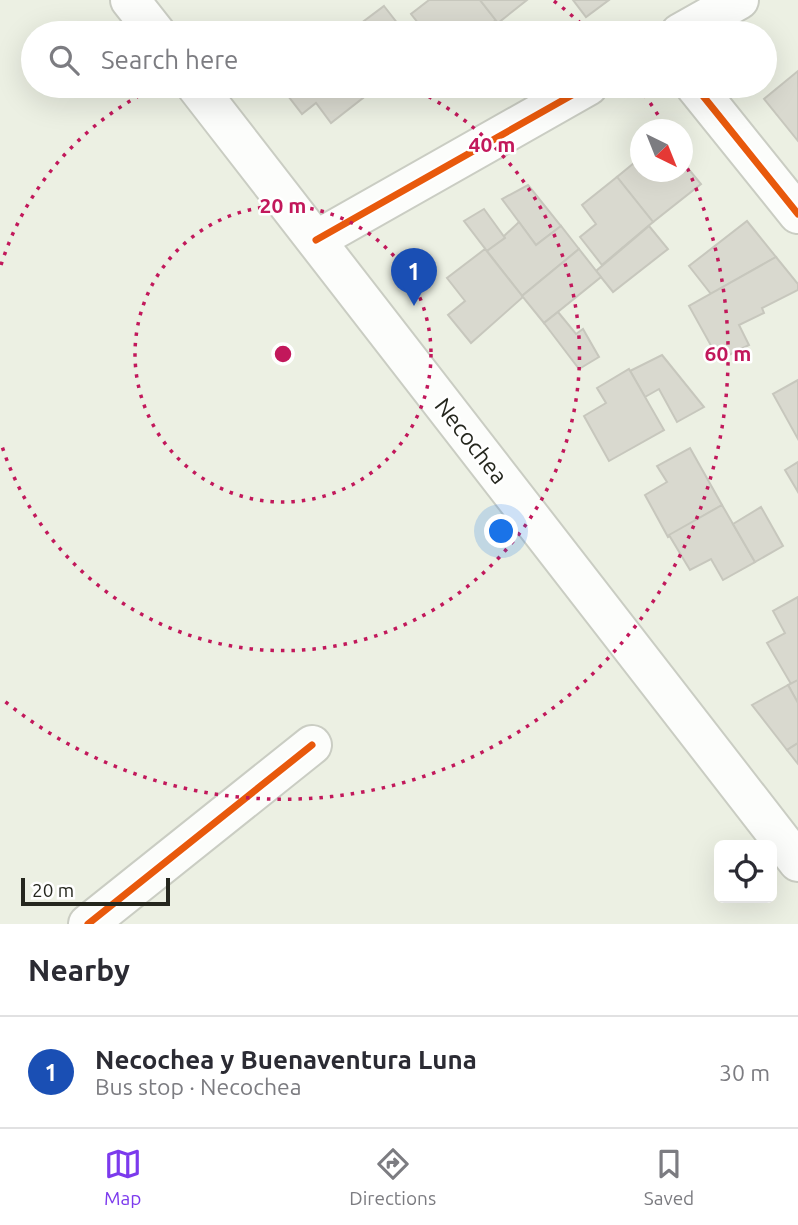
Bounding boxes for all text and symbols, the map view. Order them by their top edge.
search box [21,21,777,98]
icon: search [45,41,83,79]
text: Search here [101,45,238,74]
north arrow [630,119,693,182]
text: 40 m [469,132,515,156]
text: 20 m [260,193,306,217]
pin: 1 [391,248,437,306]
text: 60 m [705,341,751,365]
centre of rings [271,342,295,366]
street label: Necochea [430,393,513,488]
your location [484,514,518,548]
map controls [714,840,777,903]
button: locate [714,840,777,903]
scale bar [21,875,170,907]
text: 20 m [32,879,74,901]
text: Nearby [28,953,130,987]
text: Necochea y Buenaventura Luna [95,1045,477,1074]
text: 1 [45,1060,57,1085]
text: 30 m [719,1060,770,1085]
text: Bus stop · Necochea [95,1074,302,1099]
tab: Map [104,1145,142,1209]
tab: Directions [349,1145,436,1209]
tab: Saved [644,1145,694,1209]

